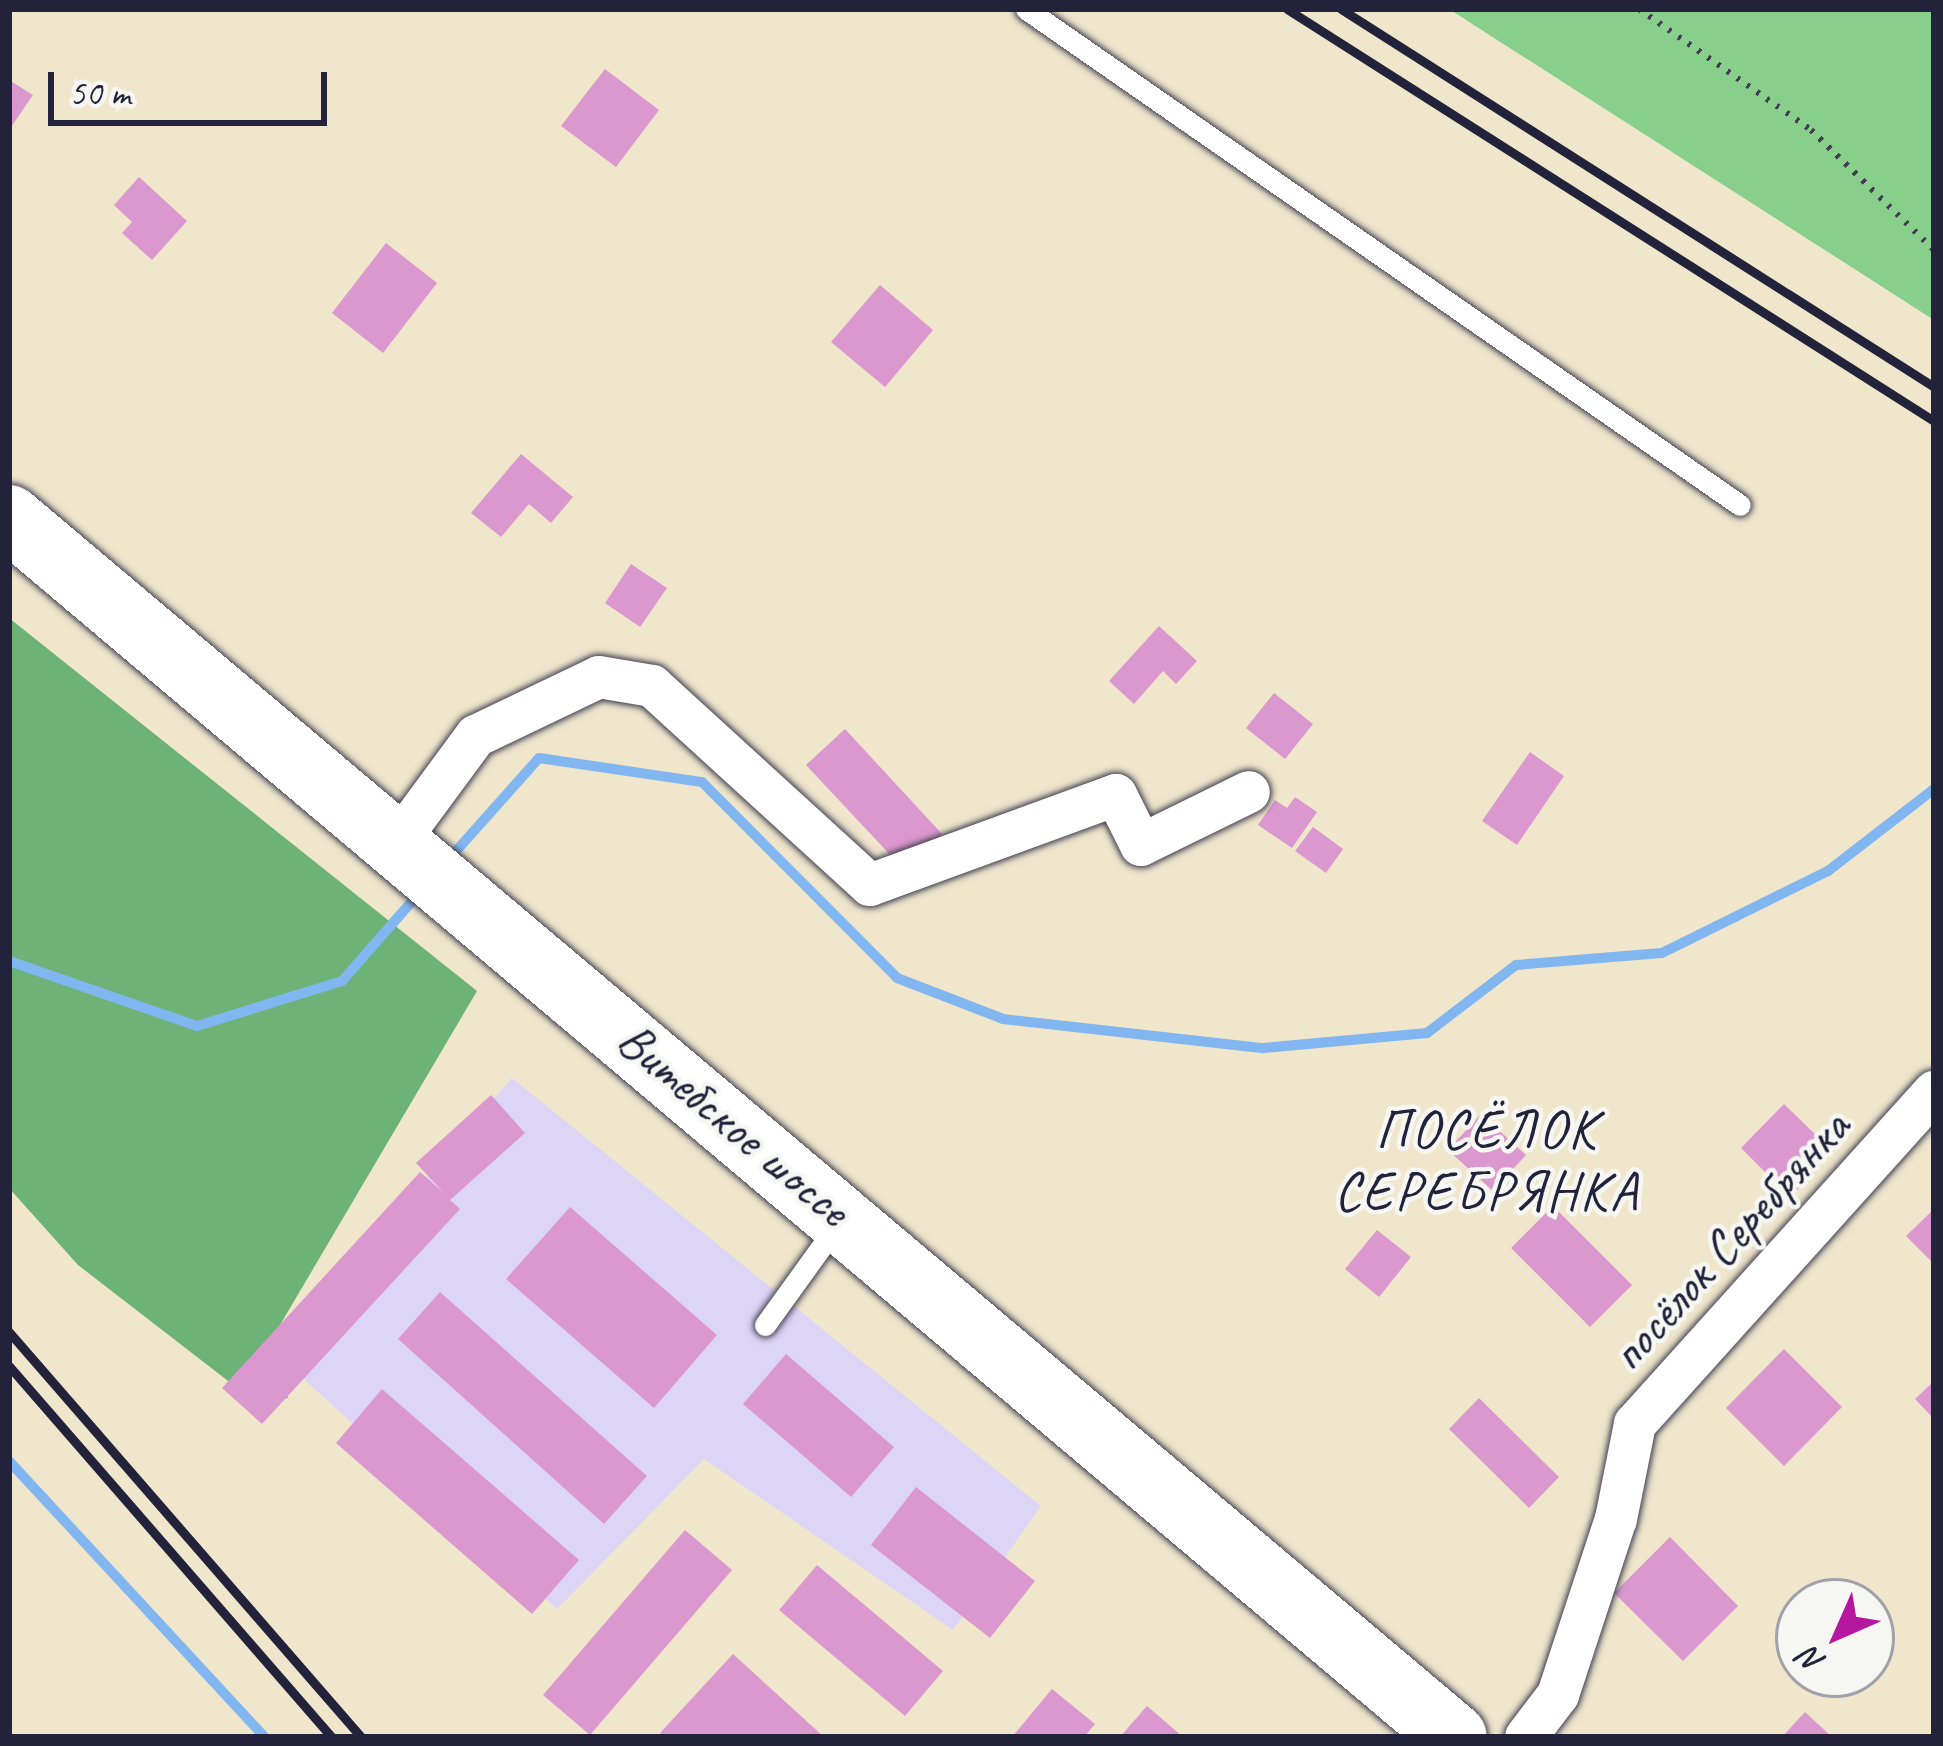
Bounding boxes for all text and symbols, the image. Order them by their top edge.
scale bar [54,48,333,122]
text: 50 m [69,70,130,116]
street label: Витебское шоссе [604,1008,864,1240]
district label: ПОСЁЛОК СЕРЕБРЯНКА [1334,1097,1640,1224]
street label: посёлок Серебрянка [1596,1098,1862,1382]
north arrow [1775,1578,1895,1698]
text: N [1790,1639,1834,1683]

